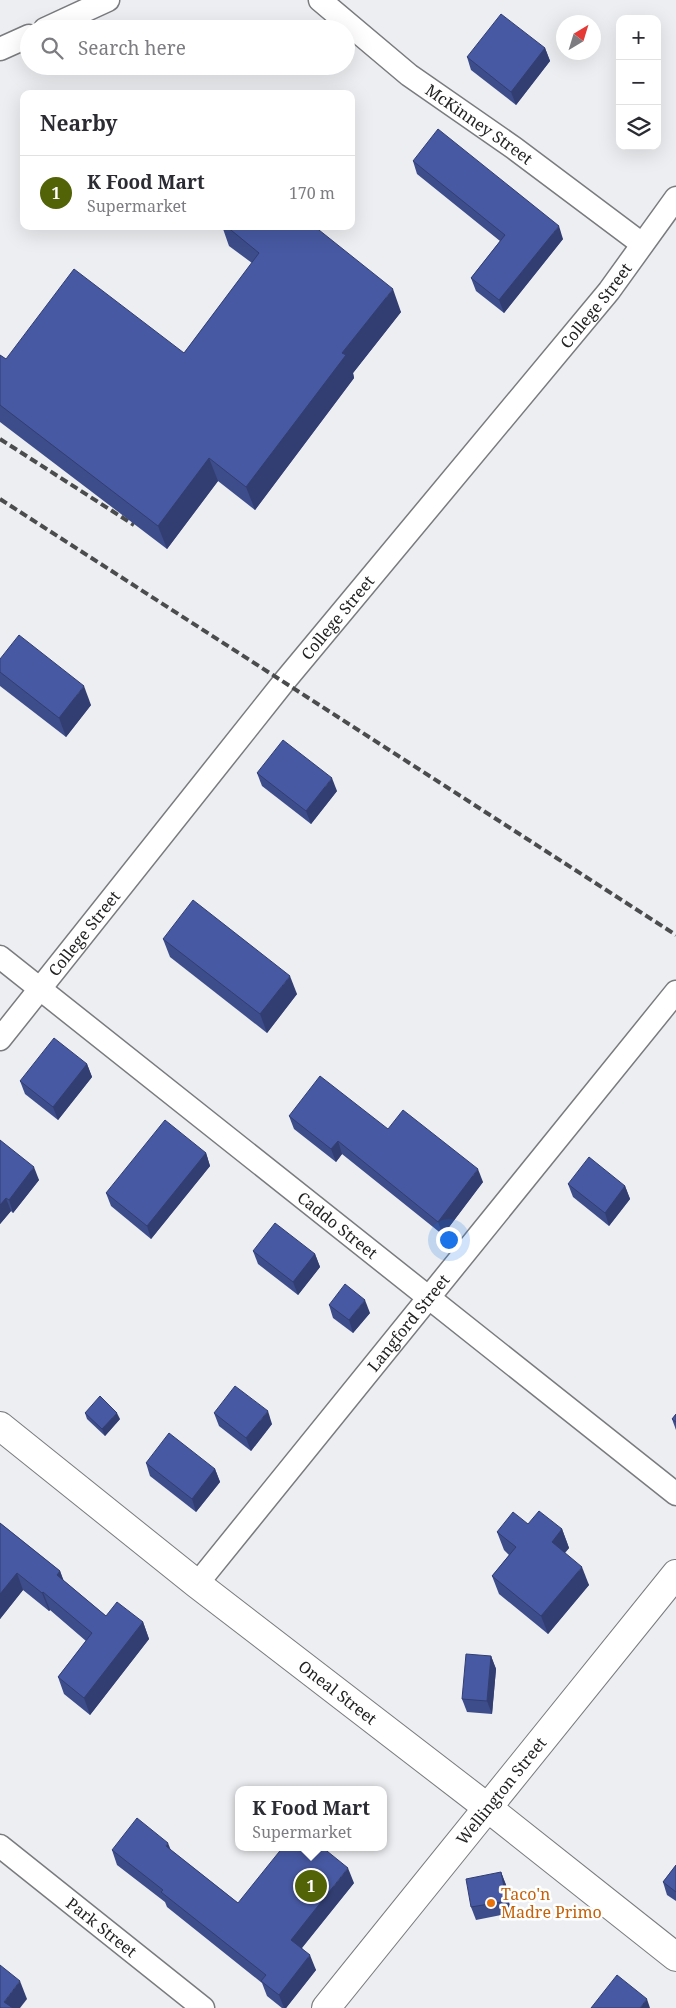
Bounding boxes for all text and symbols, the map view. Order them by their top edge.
north arrow [556,15,601,60]
map controls [616,15,661,150]
button: + [616,15,661,60]
search box [20,20,355,75]
icon: search [38,34,66,62]
text: Search here [78,35,186,61]
button: − [616,60,661,105]
street label: McKinney Street [421,79,538,170]
button: layers [616,105,661,150]
text: Nearby [40,109,118,137]
text: K Food Mart [87,169,205,195]
text: 1 [51,182,61,204]
text: 170 m [289,182,335,204]
text: Supermarket [87,195,187,217]
street label: College Street [555,258,637,353]
street label: College Street [296,570,379,664]
street label: College Street [43,886,125,981]
street label: Caddo Street [293,1186,382,1264]
your location [436,1227,462,1253]
street label: Langford Street [362,1269,455,1376]
street label: Oneal Street [294,1655,382,1730]
street label: Wellington Street [451,1732,551,1849]
popup [235,1786,387,1851]
text: K Food Mart [252,1795,370,1821]
text: Supermarket [252,1821,352,1843]
pin: 1 [295,1867,327,1905]
place label: Taco'n Madre Primo [501,1883,602,1923]
street label: Park Street [62,1892,142,1962]
marker: Taco'n Madre Primo [485,1897,497,1909]

